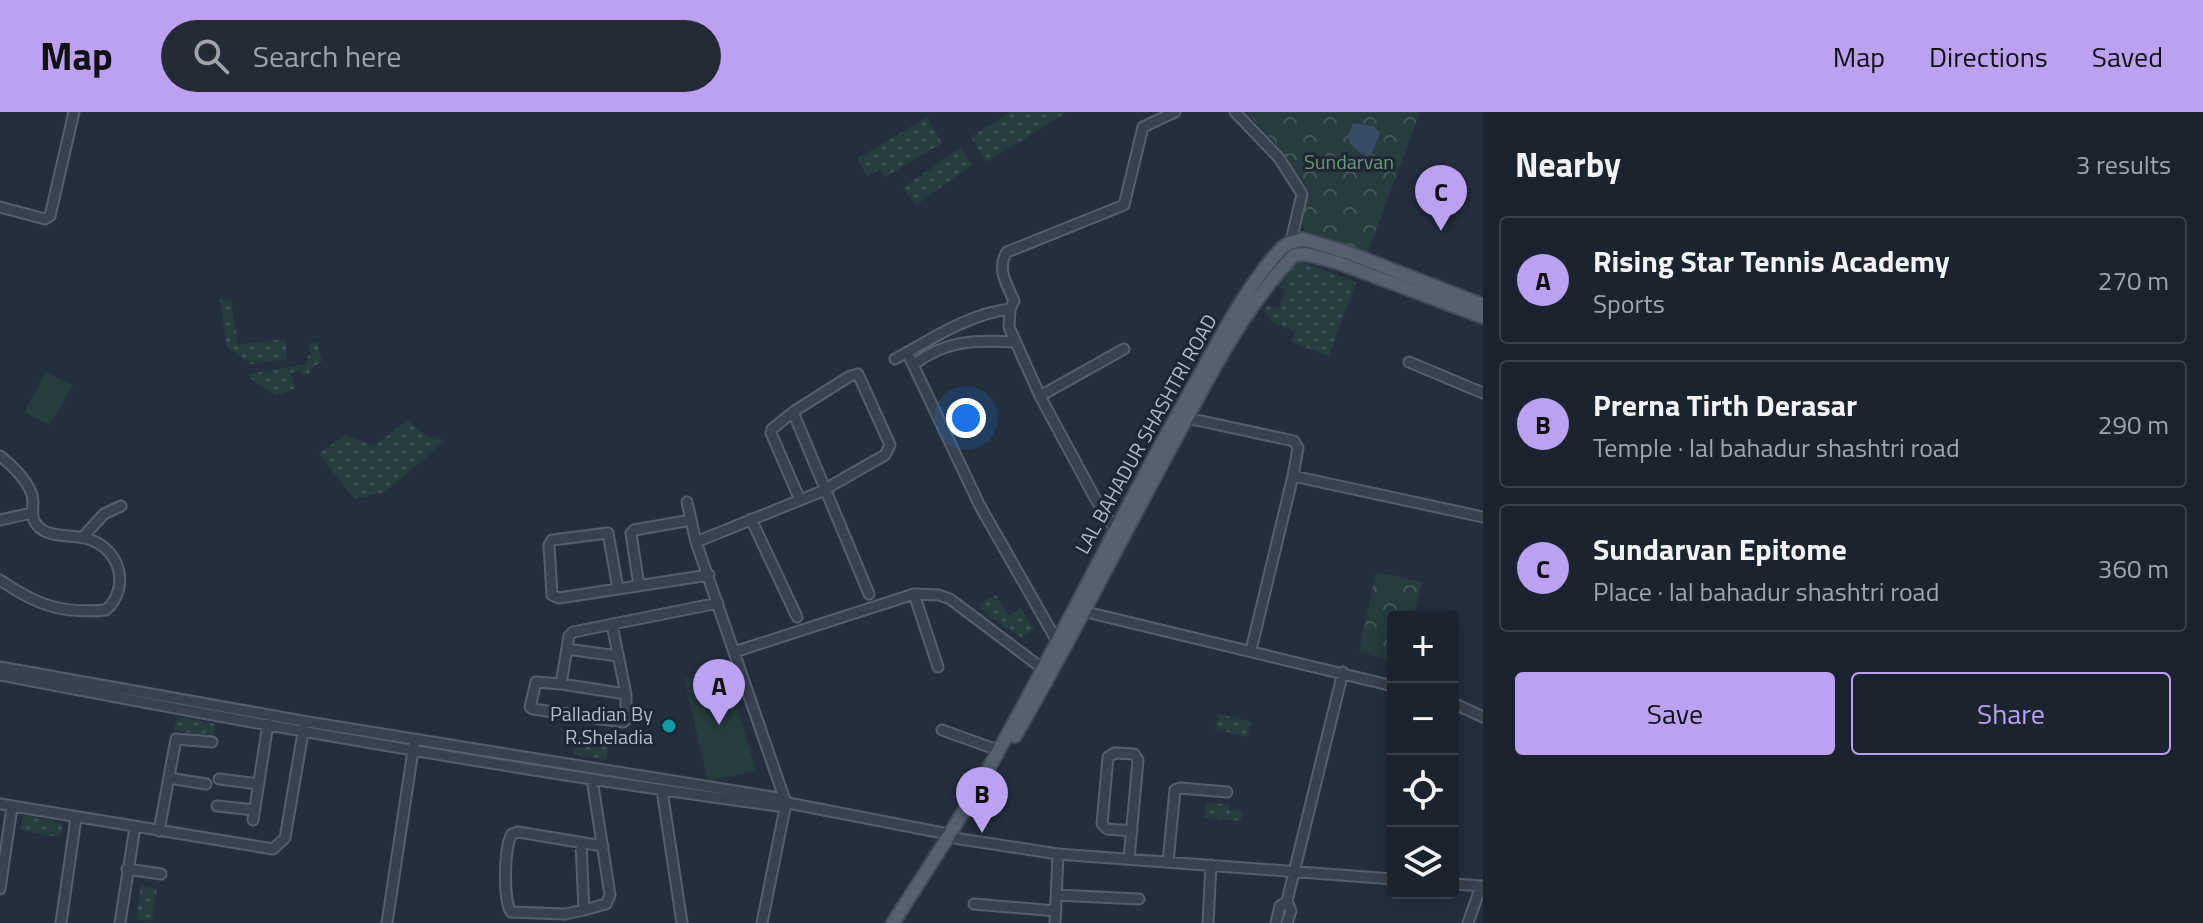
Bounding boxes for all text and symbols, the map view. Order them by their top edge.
search box [161,20,721,92]
text: Map [40,27,113,85]
text: Search here [253,33,402,79]
icon: search [189,34,233,78]
text: Map [1833,35,1885,78]
text: Directions [1929,35,2048,78]
text: Saved [2092,35,2163,78]
text: Nearby [1515,138,1621,190]
text: 3 results [2076,145,2171,184]
park label: Sundarvan [1304,146,1394,177]
pin: C [1415,165,1467,231]
text: Rising Star Tennis Academy [1593,238,1950,284]
text: A [1535,261,1551,300]
text: 270 m [2098,261,2169,300]
text: Sports [1593,284,1665,323]
street label: LAL BAHADUR SHASHTRI ROAD [1067,308,1225,559]
text: Prerna Tirth Derasar [1593,382,1857,428]
your location [946,398,986,438]
text: B [1535,405,1551,444]
text: 290 m [2098,405,2169,444]
text: Temple · lal bahadur shashtri road [1593,428,1960,467]
text: Sundarvan Epitome [1593,526,1847,572]
text: C [1536,549,1550,588]
text: 360 m [2098,549,2169,588]
text: Place · lal bahadur shashtri road [1593,572,1939,611]
map controls [1387,611,1459,899]
button: + [1387,611,1459,683]
pin: A [693,659,745,725]
button: Save [1515,672,1835,755]
button: Share [1851,672,2171,755]
button: − [1387,683,1459,755]
place label: Palladian By R.Sheladia [550,698,653,752]
marker: Palladian By R.Sheladia [660,717,678,735]
button: locate [1387,755,1459,827]
pin: B [956,767,1008,833]
button: layers [1387,827,1459,899]

